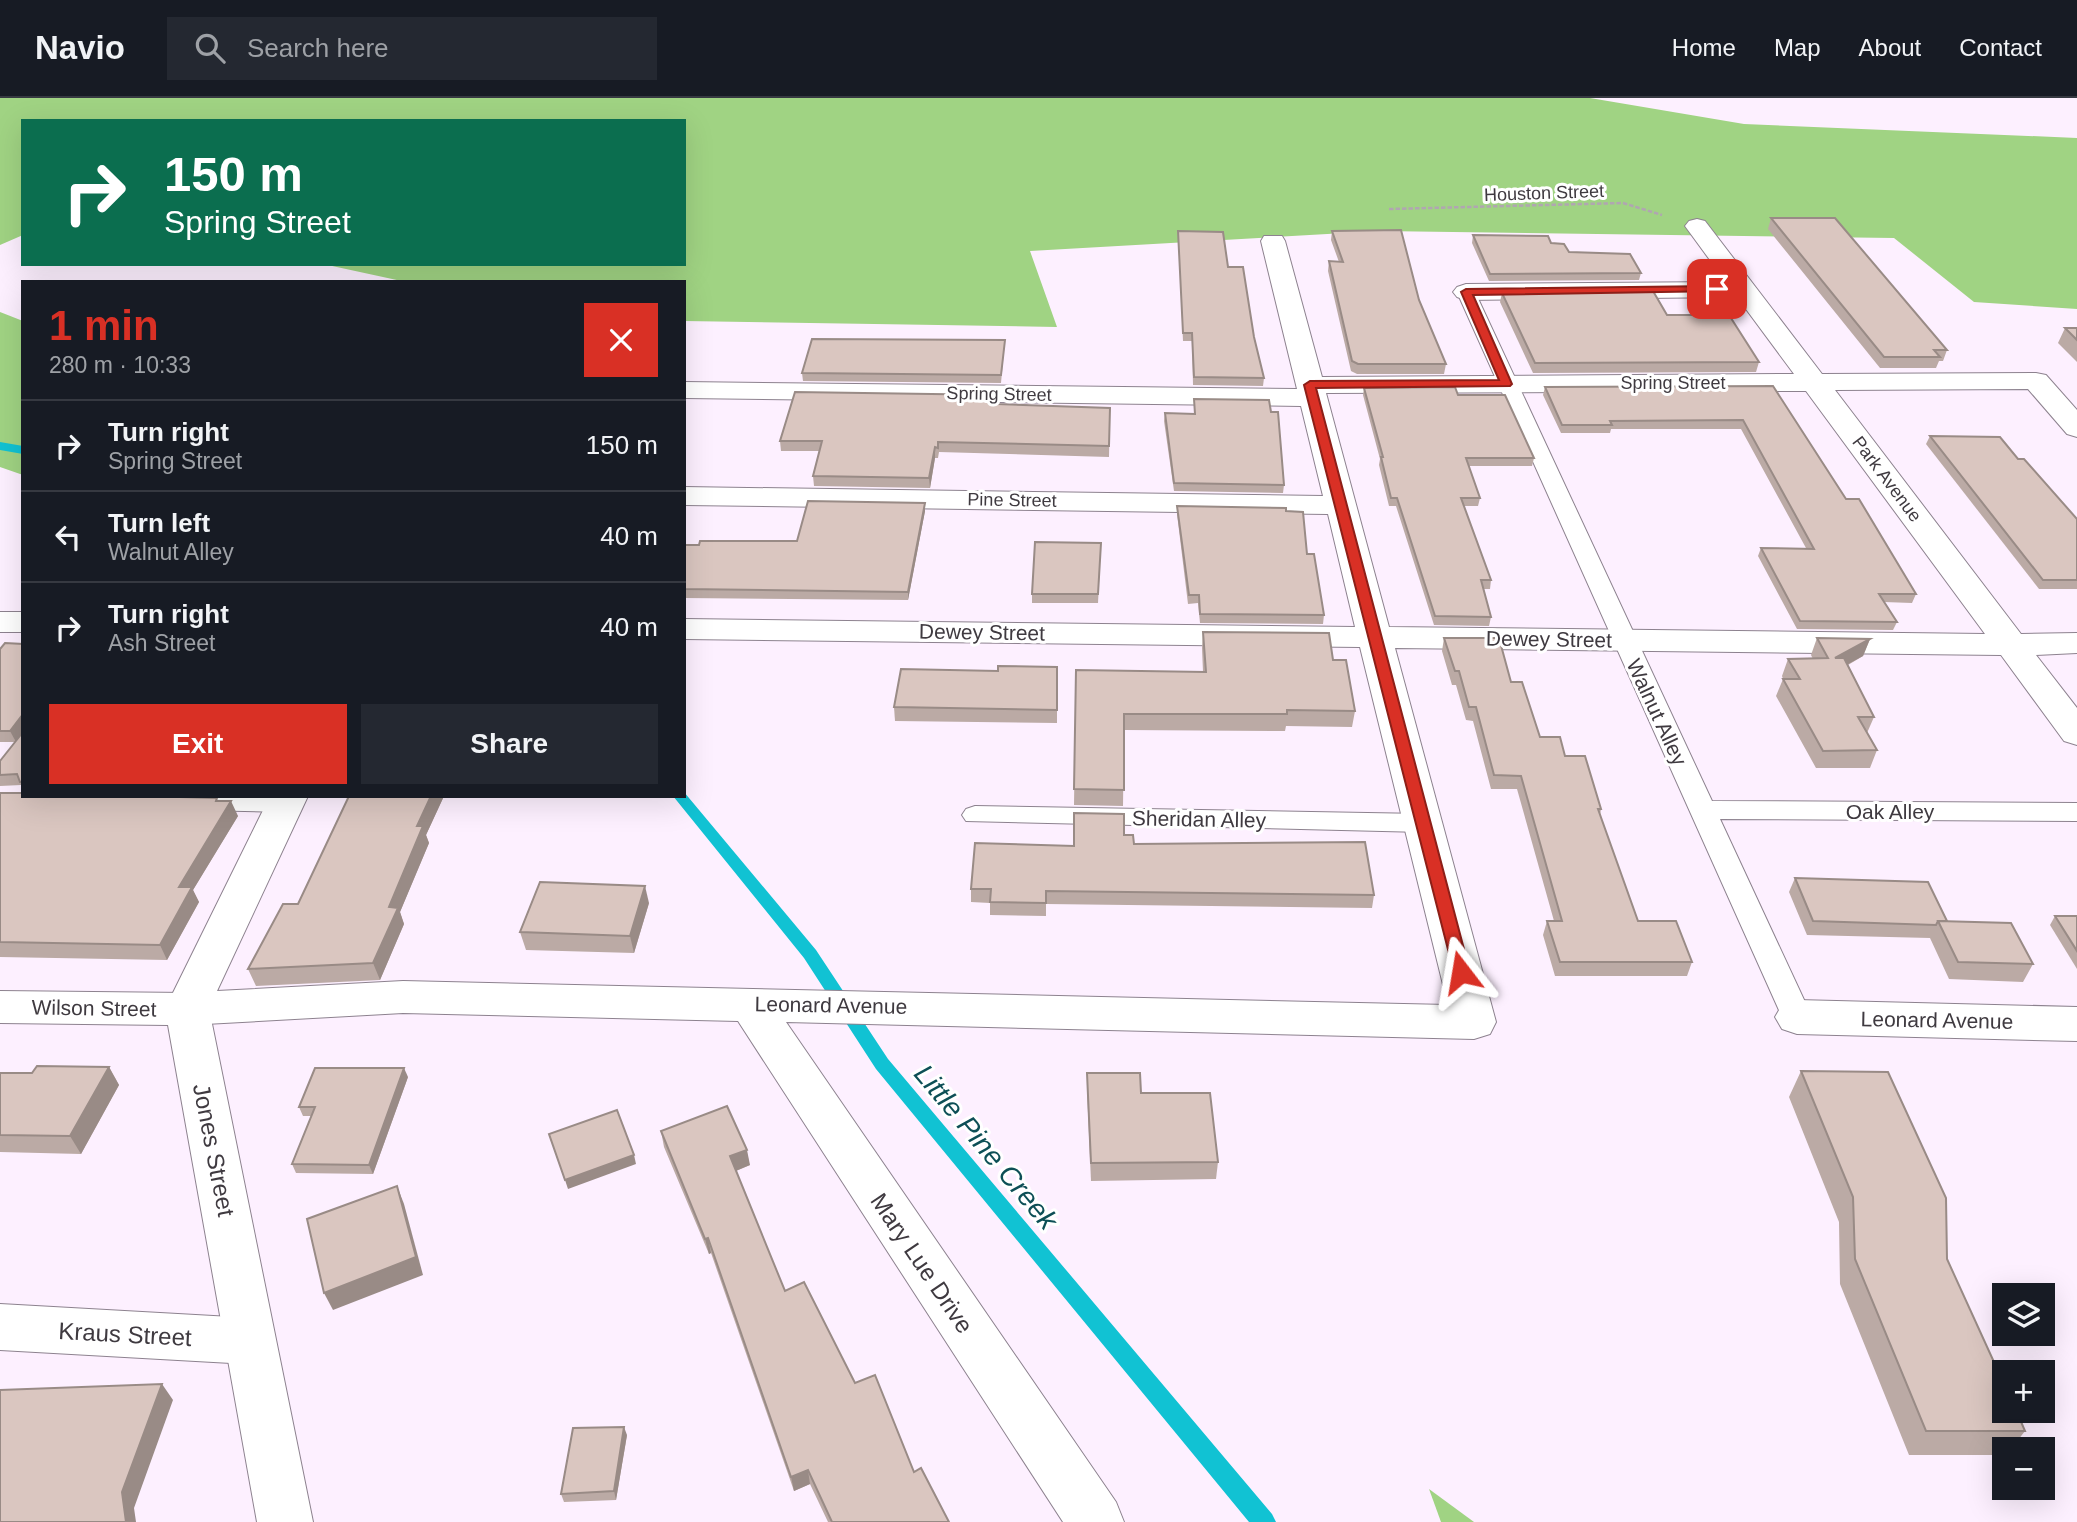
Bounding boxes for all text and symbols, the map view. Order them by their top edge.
search box [167,17,657,80]
text: Navio [35,29,125,66]
icon: search [191,29,229,67]
text: Search here [247,33,389,63]
text: Home [1672,34,1736,61]
text: Map [1774,34,1821,61]
text: About [1859,34,1921,61]
text: Contact [1959,34,2042,61]
icon: right [49,147,140,238]
text: 150 m [164,147,303,201]
street label: Houston Street [1484,181,1604,205]
text: Spring Street [164,204,351,240]
pin [1687,259,1747,319]
icon: arrive [1698,270,1736,308]
text: 1 min [49,302,159,349]
button: close [584,303,658,377]
text: 280 m · 10:33 [49,352,191,378]
street label: Spring Street [1620,373,1726,393]
street label: Spring Street [946,383,1052,405]
text: Turn right [108,417,229,447]
icon: right [49,427,87,465]
text: 150 m [586,430,658,460]
street label: Park Avenue [1848,432,1926,526]
text: Spring Street [108,448,242,474]
street label: Pine Street [967,489,1057,511]
text: Turn left [108,508,210,538]
icon: left [49,518,87,556]
text: 40 m [600,521,658,551]
text: Walnut Alley [108,539,234,565]
text: Turn right [108,599,229,629]
icon: right [49,609,87,647]
text: 40 m [600,612,658,642]
street label: Dewey Street [919,619,1045,645]
street label: Dewey Street [1486,626,1612,652]
text: Ash Street [108,630,215,656]
street label: Walnut Alley [1622,655,1692,769]
button: Exit [49,704,347,784]
button: Share [361,704,658,784]
street label: Oak Alley [1846,800,1935,823]
street label: Sheridan Alley [1132,806,1267,832]
position arrow [1424,935,1498,1009]
street label: Leonard Avenue [755,992,907,1018]
street label: Wilson Street [31,995,157,1021]
street label: Leonard Avenue [1861,1007,2013,1033]
water label: Little Pine Creek [908,1058,1065,1237]
street label: Jones Street [188,1081,240,1219]
street label: Mary Lue Drive [865,1188,979,1338]
map controls [1992,1283,2055,1500]
button: layers [1992,1283,2055,1346]
street label: Kraus Street [58,1317,193,1351]
button: + [1992,1360,2055,1423]
button: − [1992,1437,2055,1500]

